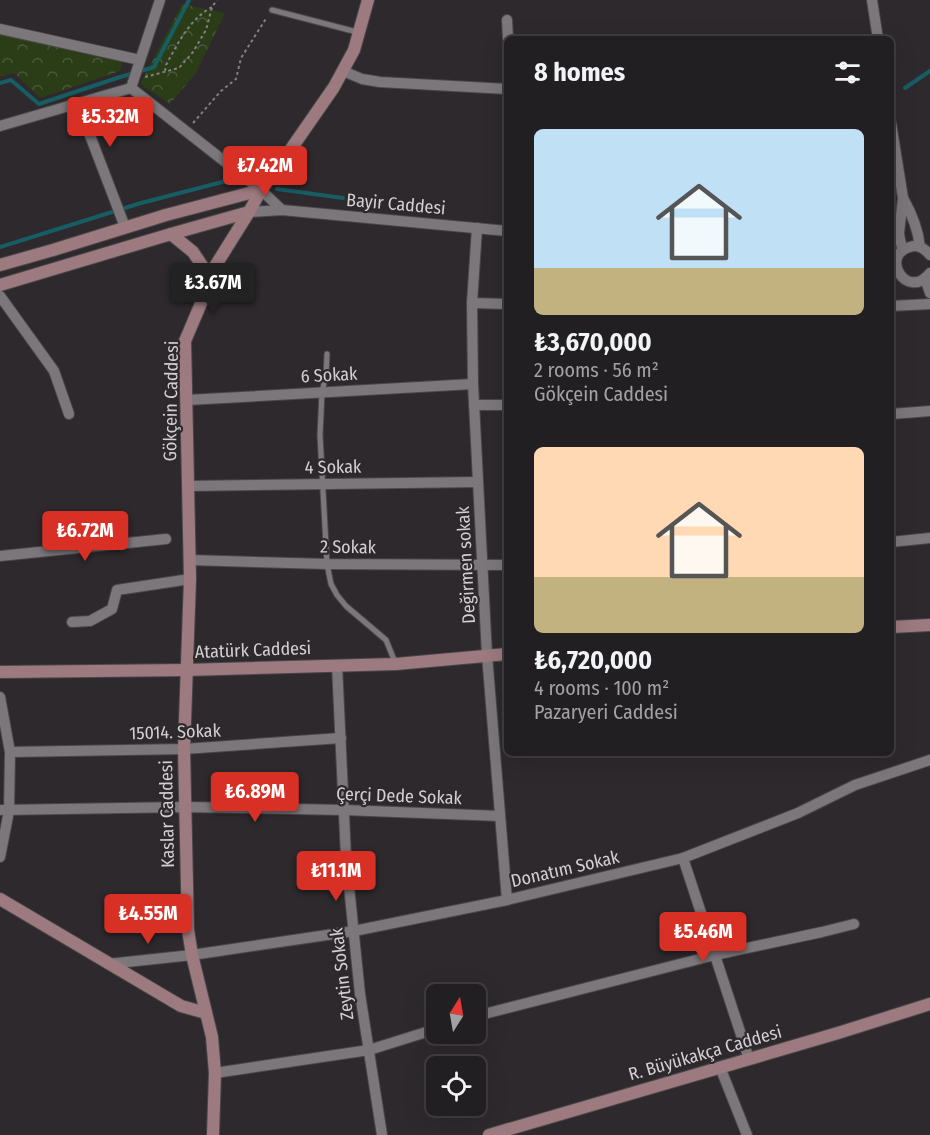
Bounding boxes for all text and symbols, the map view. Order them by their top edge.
icon: filters [831,56,864,89]
text: 8 homes [534,57,625,88]
pin: ₺5.32M [61,97,159,148]
text: ₺5.32M [81,104,139,128]
pin: ₺7.42M [216,146,314,197]
text: ₺7.42M [237,153,293,177]
icon: home [645,168,753,276]
street label: Bayir Caddesi [345,189,447,219]
pin: ₺3.67M [164,263,262,314]
text: ₺3.67M [184,270,242,294]
text: ₺3,670,000 [534,327,652,358]
street label: Gökçein Caddesi [159,340,183,462]
text: 2 rooms · 56 m² [534,358,659,382]
street label: 6 Sokak [300,362,359,387]
text: Gökçein Caddesi [534,382,668,406]
street label: 4 Sokak [304,455,362,478]
icon: home [645,486,753,594]
street label: Değirmen sokak [452,505,480,624]
pin: ₺6.72M [36,511,134,562]
text: ₺6.72M [56,518,114,542]
street label: 2 Sokak [320,536,377,558]
street label: Atatürk Caddesi [194,637,312,663]
text: ₺6,720,000 [534,645,652,676]
text: 4 rooms · 100 m² [534,676,669,700]
text: Pazaryeri Caddesi [534,700,678,724]
street label: 15014. Sokak [129,719,222,745]
street label: Kaslar Caddesi [155,760,179,868]
pin: ₺6.89M [206,772,304,823]
text: ₺6.89M [225,779,285,803]
street label: Çerçi Dede Sokak [336,783,463,809]
street label: Donatım Sokak [509,846,622,892]
pin: ₺11.1M [287,851,385,902]
text: ₺11.1M [311,858,361,882]
pin: ₺4.55M [99,894,197,945]
text: ₺4.55M [118,901,178,925]
pin: ₺5.46M [654,912,752,963]
text: ₺5.46M [673,919,733,943]
street label: Zeytin Sokak [325,926,359,1021]
north arrow [426,984,486,1044]
map controls [426,984,486,1116]
street label: R. Büyükakça Caddesi [626,1021,784,1085]
button: locate [426,1056,486,1116]

